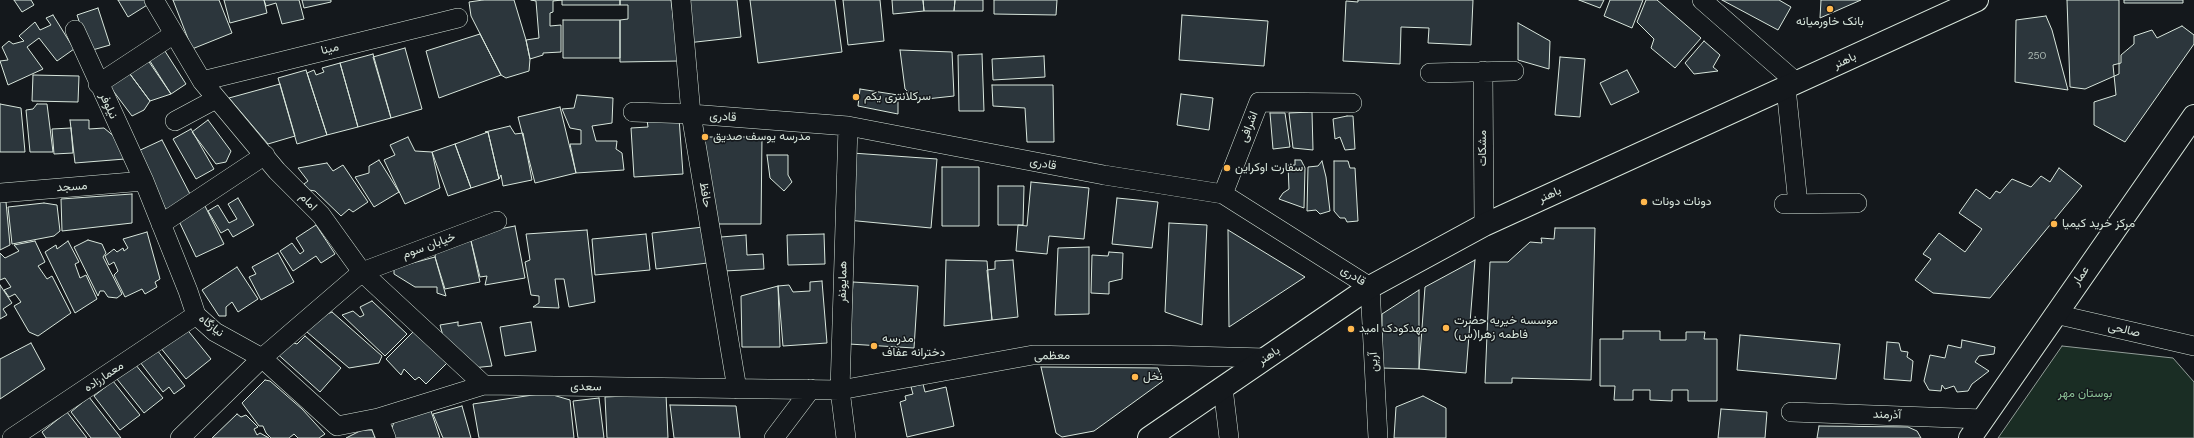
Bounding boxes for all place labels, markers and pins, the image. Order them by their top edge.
marker: بانک خاورمیانه [1825,4,1835,14]
place label: بانک خاورمیانه [1796,15,1864,29]
place label: سرکلانتری یکم [864,90,931,104]
marker: سرکلانتری یکم [851,92,861,102]
place label: مدرسه یوسف صدیق [713,130,811,144]
marker: مدرسه یوسف صدیق [700,132,710,142]
place label: سفارت اوکراین [1235,161,1303,175]
marker: سفارت اوکراین [1222,163,1232,173]
place label: دونات دونات [1652,195,1711,209]
marker: دونات دونات [1639,197,1649,207]
place label: مرکز خرید کیمیا [2062,217,2135,231]
marker: مرکز خرید کیمیا [2049,219,2059,229]
place label: موسسه خیریه حضرت فاطمه زهرا(س) [1454,314,1558,342]
place label: مهدکودک امید [1359,322,1428,336]
marker: موسسه خیریه حضرت فاطمه زهرا(س) [1441,323,1451,333]
marker: مهدکودک امید [1346,324,1356,334]
place label: مدرسه دخترانه عفاف [882,332,945,360]
marker: مدرسه دخترانه عفاف [869,341,879,351]
place label: نخل [1143,370,1163,384]
marker: نخل [1130,372,1140,382]

